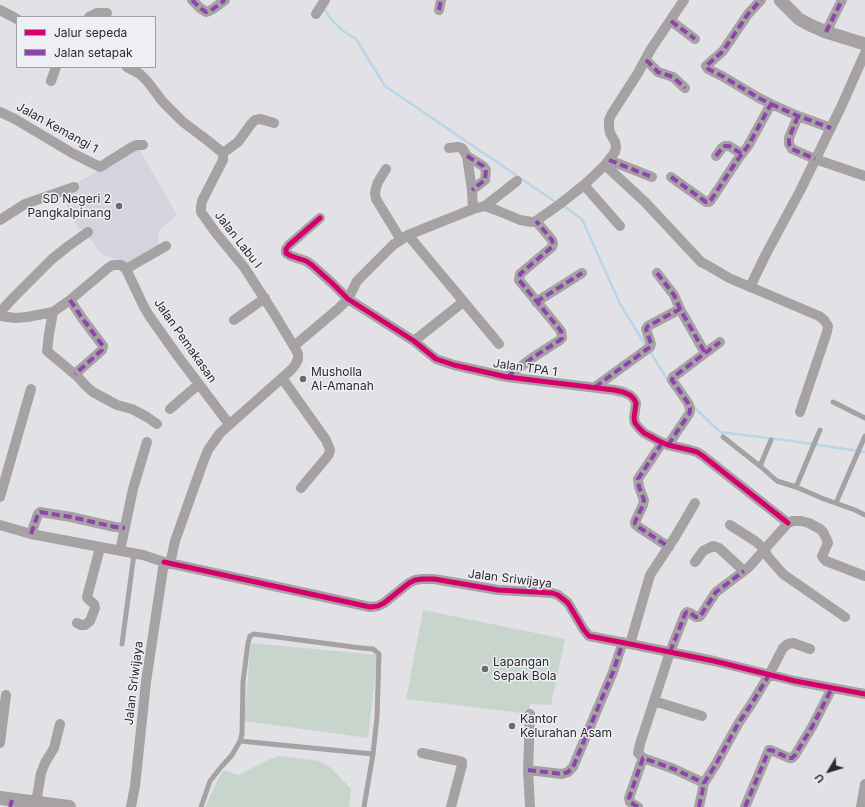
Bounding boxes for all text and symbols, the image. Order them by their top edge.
legend [16,16,156,68]
text: Jalur sepeda [54,25,127,40]
text: Jalan setapak [54,45,133,60]
street label: Jalan Kemangi 1 [14,100,100,156]
place label: SD Negeri 2 Pangkalpinang [27,192,111,220]
marker: SD Negeri 2 Pangkalpinang [114,201,124,211]
street label: Jalan Labu I [211,209,265,271]
street label: Jalan Pemakasan [151,296,219,386]
street label: Jalan TPA 1 [492,356,558,380]
place label: Musholla Al-Amanah [311,365,374,393]
marker: Musholla Al-Amanah [298,374,308,384]
street label: Jalan Sriwijaya [467,567,553,591]
street label: Jalan Sriwijaya [122,640,146,726]
place label: Lapangan Sepak Bola [493,655,557,683]
marker: Lapangan Sepak Bola [480,664,490,674]
place label: Kantor Kelurahan Asam [520,712,612,740]
marker: Kantor Kelurahan Asam [507,721,517,731]
north arrow [809,751,849,791]
text: U [812,771,828,786]

